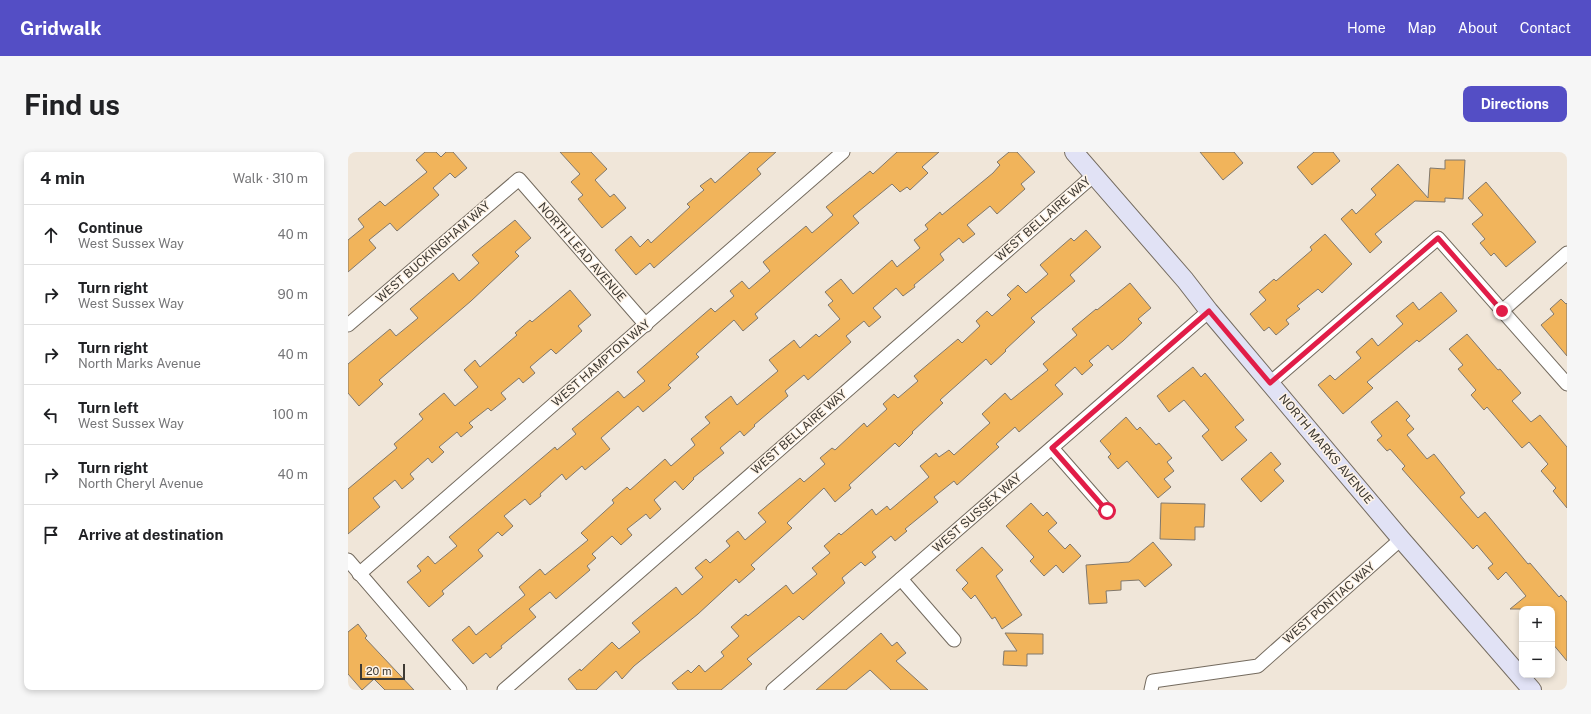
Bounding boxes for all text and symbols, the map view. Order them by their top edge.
text: Gridwalk [20,17,101,39]
text: Home [1347,20,1386,36]
text: Map [1408,20,1436,36]
text: About [1458,20,1498,36]
text: Contact [1520,20,1571,36]
button: Directions [1463,86,1567,122]
text: Find us [24,88,120,121]
text: 4 min [40,168,85,188]
text: Walk · 310 m [233,171,308,186]
street label: WEST BELLAIRE WAY [993,173,1094,264]
street label: WEST BUCKINGHAM WAY [373,198,494,305]
street label: NORTH LEAD AVENUE [535,200,629,304]
text: Continue [78,219,143,236]
icon: ahead [40,224,62,246]
text: 40 m [277,227,308,242]
text: West Sussex Way [78,236,184,251]
text: Turn right [78,279,148,296]
icon: right [40,284,62,306]
text: 90 m [278,287,308,302]
text: West Sussex Way [78,296,184,311]
route end [1493,302,1511,320]
street label: WEST HAMPTON WAY [549,316,653,409]
text: Turn right [78,339,148,356]
icon: right [40,344,62,366]
text: 40 m [277,347,308,362]
text: North Marks Avenue [78,356,201,371]
street label: WEST BELLAIRE WAY [749,386,850,477]
street label: NORTH MARKS AVENUE [1276,391,1376,507]
text: Turn left [78,399,139,416]
icon: left [40,404,62,426]
text: 100 m [272,407,308,422]
text: West Sussex Way [78,416,184,431]
text: Turn right [78,459,148,476]
icon: right [40,464,62,486]
text: 40 m [277,467,308,482]
street label: WEST SUSSEX WAY [930,470,1025,555]
text: North Cheryl Avenue [78,476,203,491]
route start [1098,502,1116,520]
icon: arrive [40,524,62,546]
text: Arrive at destination [78,526,223,543]
street label: WEST PONTIAC WAY [1280,559,1378,647]
map controls [1519,606,1555,678]
button: + [1519,606,1555,642]
button: − [1519,642,1555,678]
scale bar [360,662,405,681]
text: 20 m [366,665,391,677]

